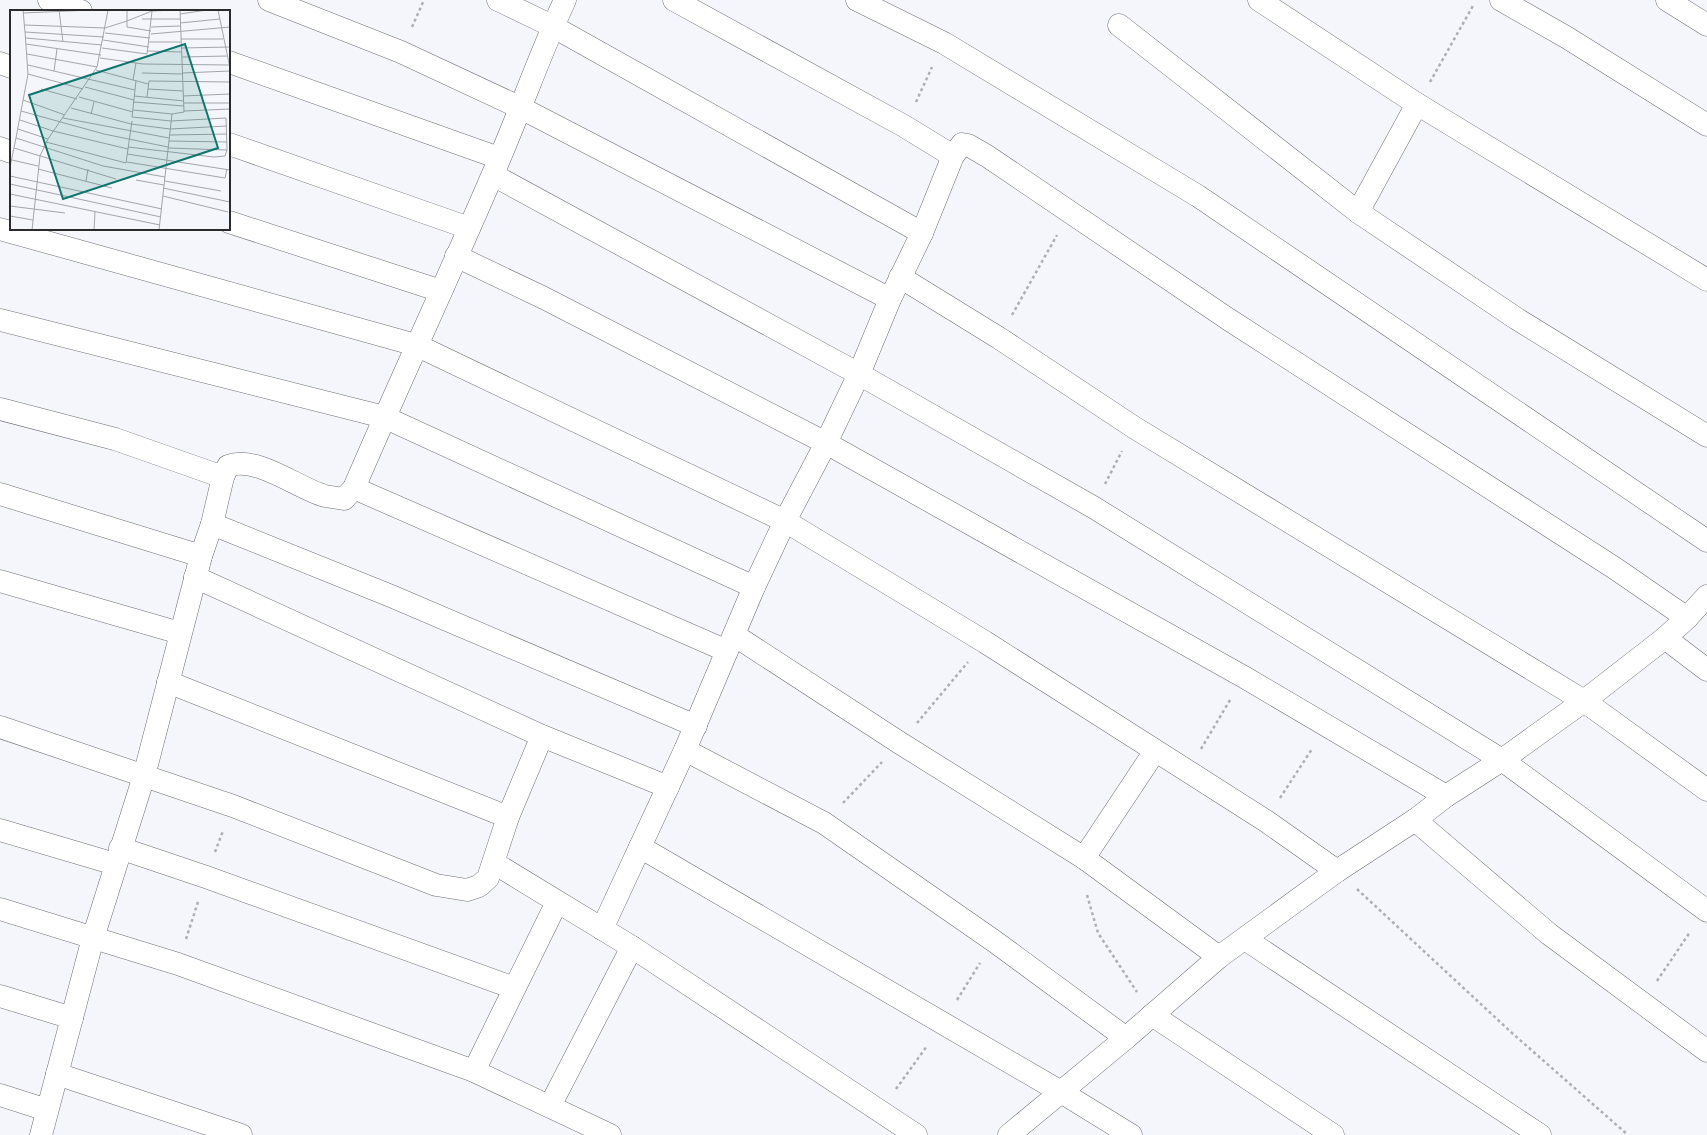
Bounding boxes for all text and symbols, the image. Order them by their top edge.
inset map [10,10,230,230]

